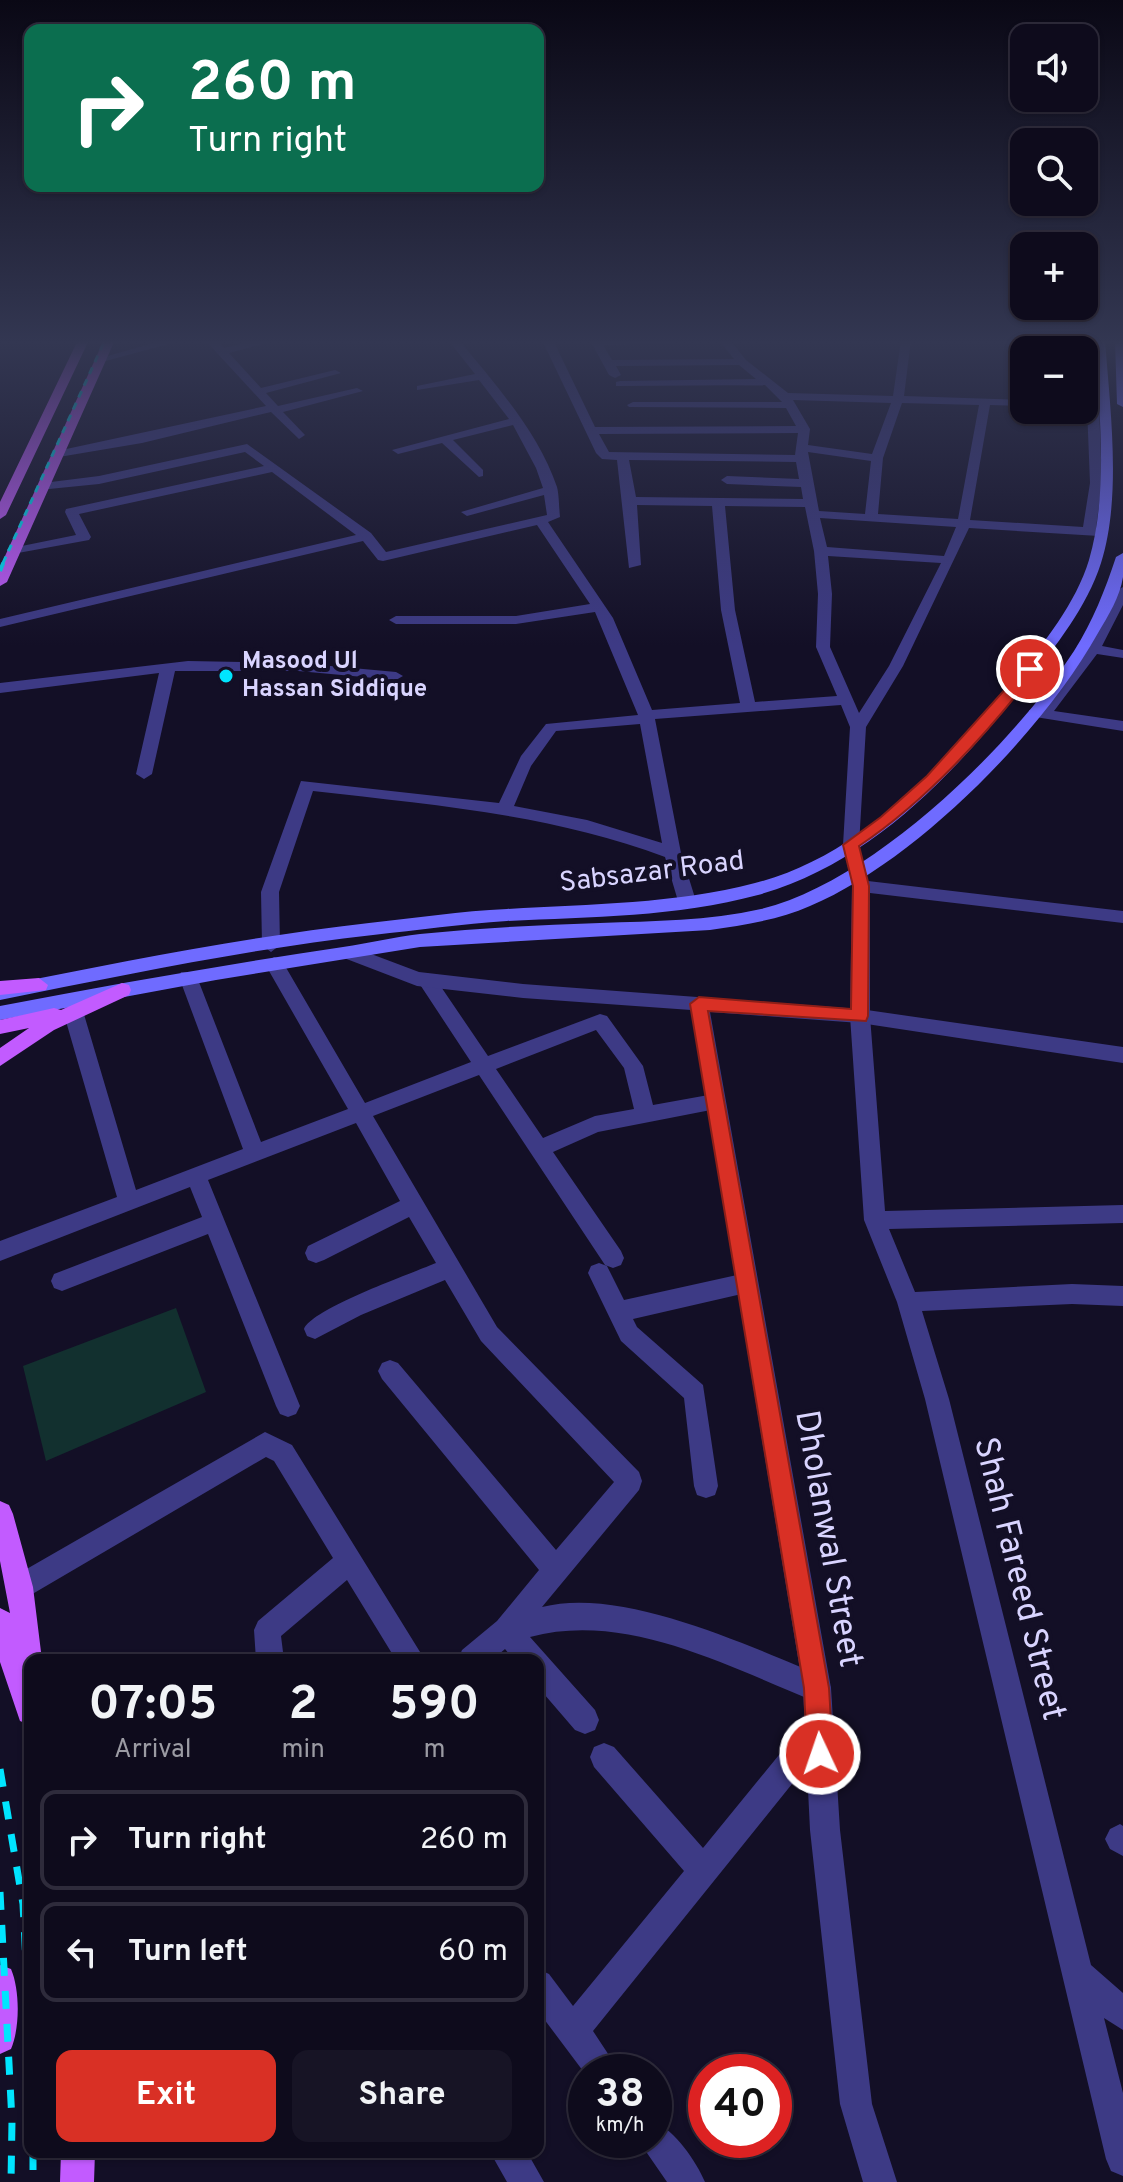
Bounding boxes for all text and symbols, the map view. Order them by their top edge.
map controls [1010,24,1098,424]
button: sound [1010,24,1098,112]
text: 260 m [188,50,357,120]
icon: right [56,56,160,160]
text: Turn right [188,119,347,165]
button: search [1010,128,1098,216]
button: + [1010,232,1098,320]
button: − [1010,336,1098,424]
pin [996,635,1064,703]
place label: Masood Ul Hassan Siddique [242,647,427,705]
icon: arrive [1008,647,1052,691]
marker: Masood Ul Hassan Siddique [217,667,235,685]
street label: Sabsazar Road [557,844,747,902]
street label: Dholanwal Street [783,1407,871,1671]
street label: Shah Fareed Street [962,1433,1074,1725]
text: 07:05 [88,1676,217,1736]
text: 2 [289,1676,318,1736]
text: 590 [389,1676,480,1736]
position arrow [778,1712,862,1796]
text: Arrival [114,1734,192,1767]
text: min [282,1734,325,1767]
text: m [423,1734,445,1767]
icon: right [60,1818,104,1862]
text: Turn right [128,1822,266,1859]
text: 260 m [420,1822,508,1859]
icon: left [60,1930,104,1974]
text: Turn left [128,1934,248,1971]
text: 60 m [438,1934,508,1971]
button: Exit [56,2050,276,2142]
button: Share [292,2050,512,2142]
speed limit sign: 40 [688,2054,792,2158]
text: 38 [595,2071,645,2121]
text: km/h [596,2113,644,2139]

